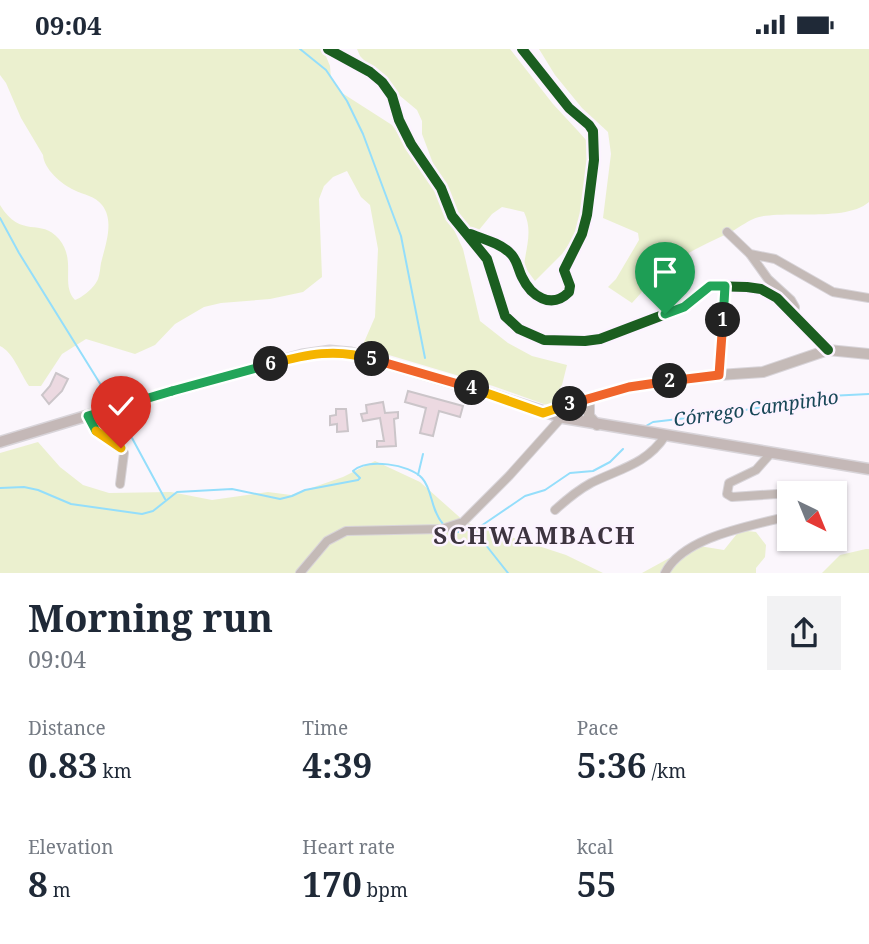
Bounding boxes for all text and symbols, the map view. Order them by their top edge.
text: 09:04 [35,7,102,43]
pin [635,242,695,314]
icon: arrive [646,253,684,291]
pin: 1 [706,303,740,337]
text: 1 [717,306,728,332]
pin: 5 [354,341,390,377]
text: 5 [366,345,377,371]
pin: 6 [254,347,288,381]
text: 6 [265,350,276,376]
pin: 2 [652,363,688,399]
text: 2 [664,367,675,393]
pin: 4 [454,371,490,405]
text: 4 [466,374,477,400]
pin [91,376,151,448]
water label: Córrego Campinho [672,384,840,432]
icon: check [102,387,140,425]
pin: 3 [552,387,588,421]
text: 3 [564,390,575,416]
north arrow [777,481,847,551]
map controls [777,481,847,551]
district label: SCHWAMBACH [433,518,637,551]
text: Morning run [28,591,273,643]
button: share [767,596,841,670]
text: 09:04 [28,643,86,675]
text: Distance [28,715,106,741]
text: Time [302,715,348,741]
text: Pace [577,715,618,741]
text: 0.83 [28,741,98,788]
text: 4:39 [302,741,372,788]
text: 5:36 [577,741,647,788]
text: km [98,758,132,784]
text: /km [647,758,686,784]
text: Elevation [28,834,114,860]
text: Heart rate [302,834,395,860]
text: kcal [577,834,613,860]
text: 8 [28,860,48,907]
text: 170 [302,860,362,907]
text: 55 [577,860,616,907]
text: m [48,877,71,903]
text: bpm [362,877,408,903]

